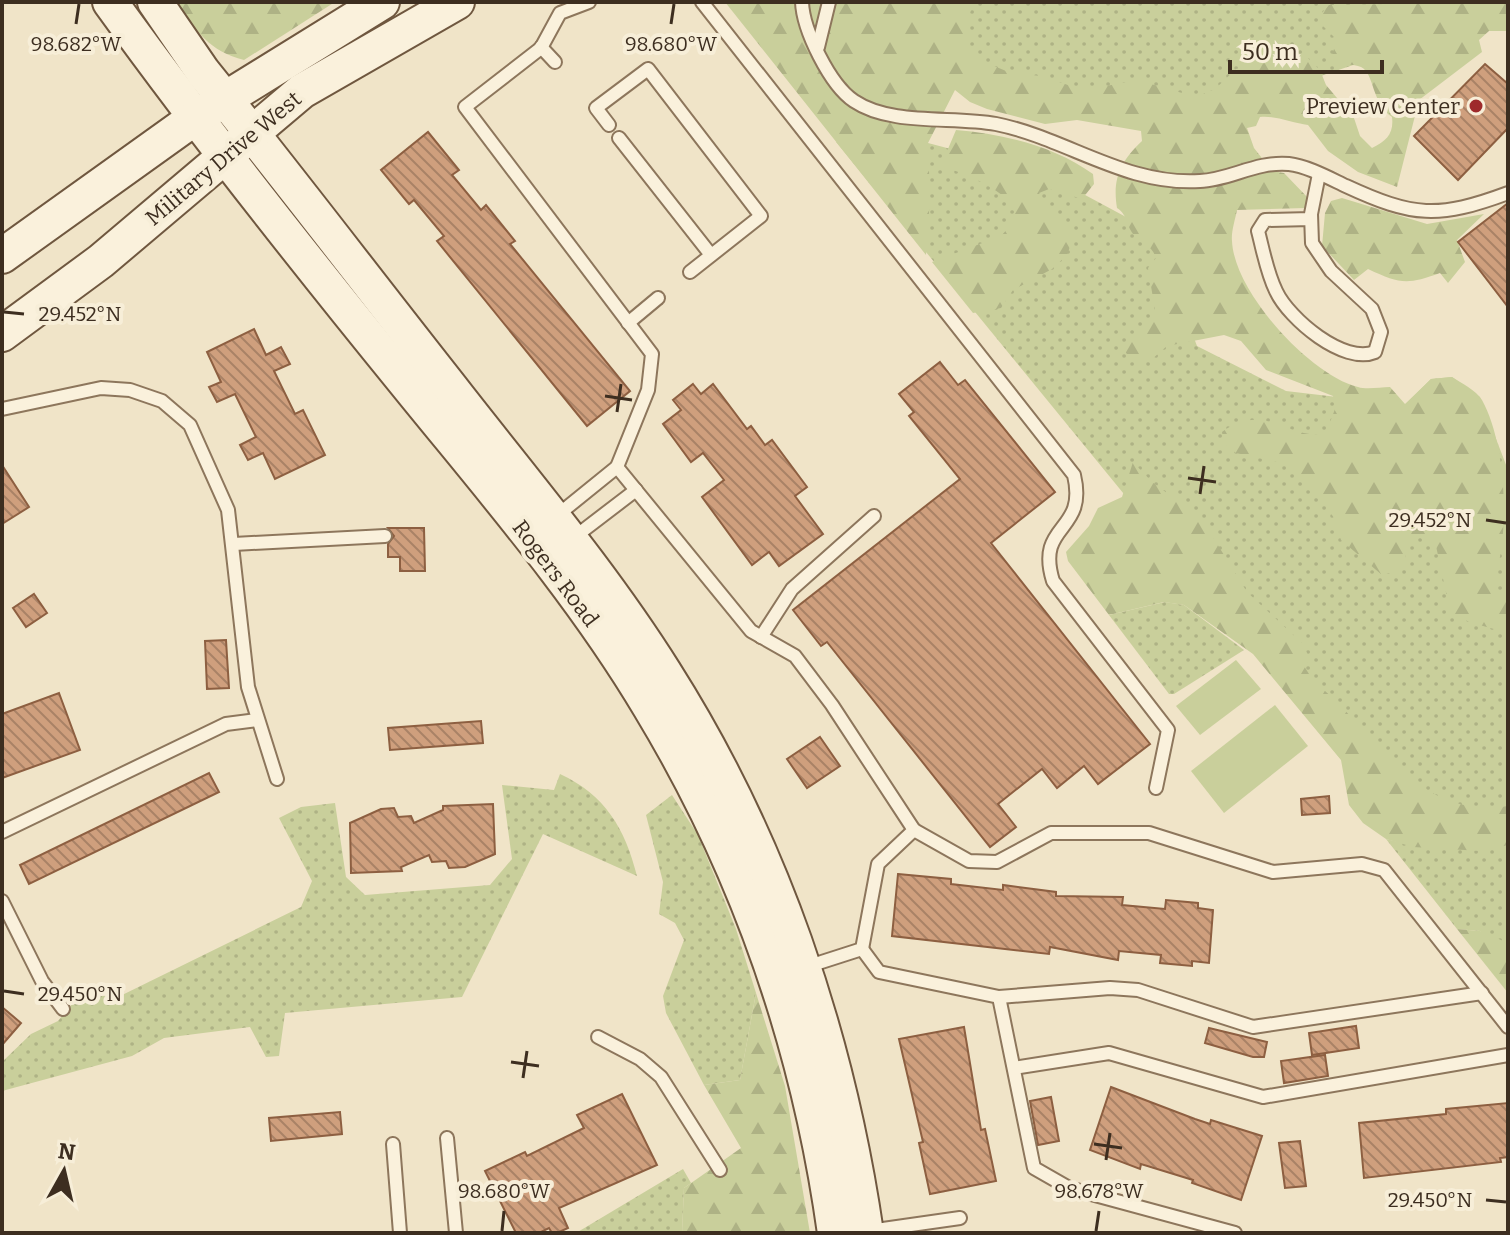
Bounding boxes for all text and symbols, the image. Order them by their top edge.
scale bar [1230,24,1382,74]
text: 98.682°W [31,32,122,56]
text: 98.680°W [625,32,718,56]
text: 50 m [1242,38,1298,66]
street label: Military Drive West [140,85,307,231]
place label: Preview Center [1306,93,1460,120]
marker: Preview Center [1467,97,1485,115]
text: 29.452°N [39,302,122,326]
text: 29.452°N [1389,508,1472,532]
street label: Rogers Road [507,515,605,632]
text: 29.450°N [38,982,123,1006]
north arrow [24,1131,104,1211]
text: N [56,1137,77,1166]
text: 98.680°W [458,1179,551,1203]
text: 98.678°W [1054,1179,1144,1203]
text: 29.450°N [1388,1188,1473,1212]

